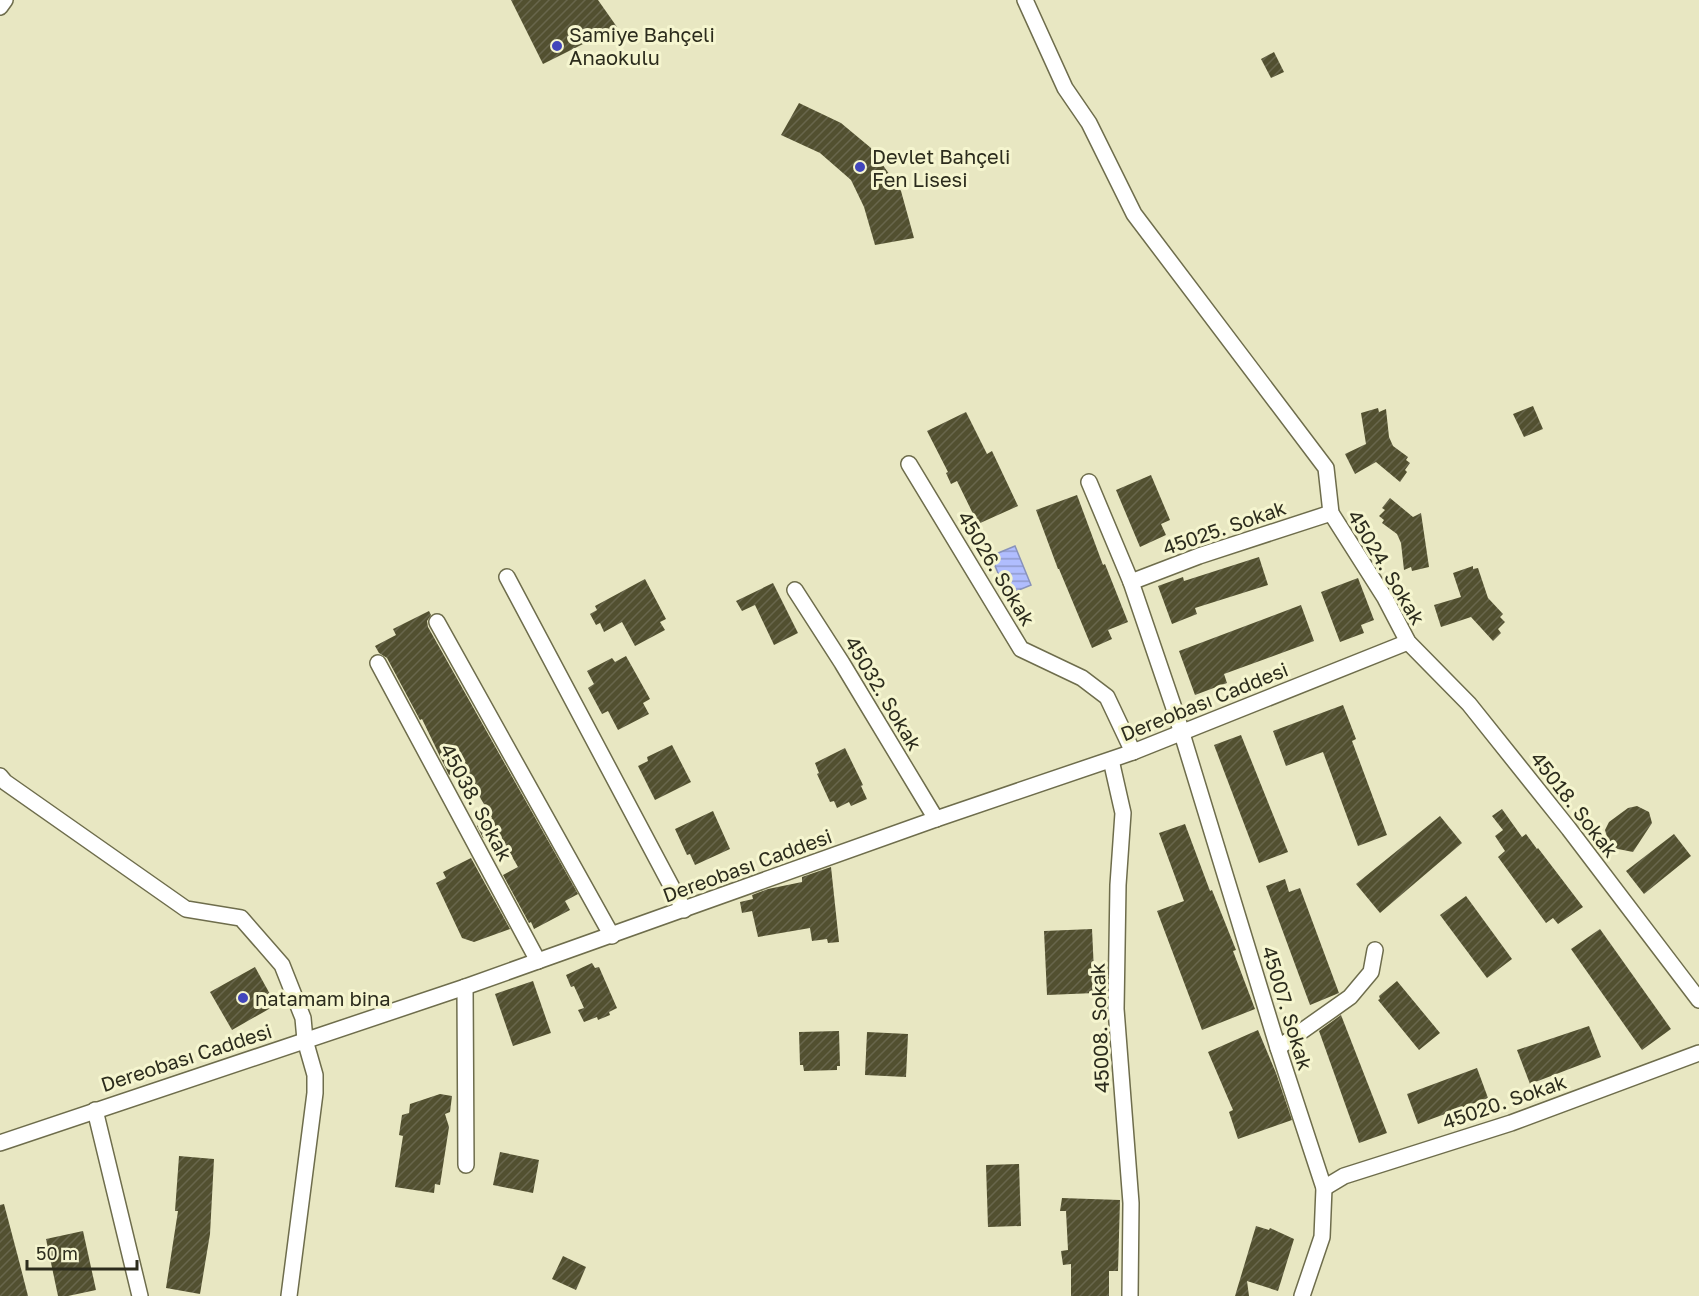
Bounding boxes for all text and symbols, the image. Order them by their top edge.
place label: Samiye Bahçeli Anaokulu [569,22,715,69]
marker: Samiye Bahçeli Anaokulu [550,39,564,53]
place label: Devlet Bahçeli Fen Lisesi [872,144,1010,191]
marker: Devlet Bahçeli Fen Lisesi [853,160,867,174]
street label: 45025. Sokak [1159,495,1289,559]
street label: 45024. Sokak [1343,505,1431,629]
street label: 45026. Sokak [953,506,1041,630]
street label: 45032. Sokak [840,632,928,754]
street label: Dereobası Caddesi [1117,656,1291,746]
street label: 45038. Sokak [436,739,518,865]
street label: 45018. Sokak [1526,746,1624,862]
street label: Dereobası Caddesi [659,823,835,907]
street label: 45007. Sokak [1258,943,1318,1073]
street label: 45008. Sokak [1085,962,1113,1094]
place label: natamam bina [255,986,391,1010]
marker: natamam bina [236,991,250,1005]
street label: Dereobası Caddesi [97,1018,275,1096]
street label: 45020. Sokak [1439,1069,1569,1133]
scale bar [27,1233,136,1271]
text: 50 m [36,1242,78,1264]

